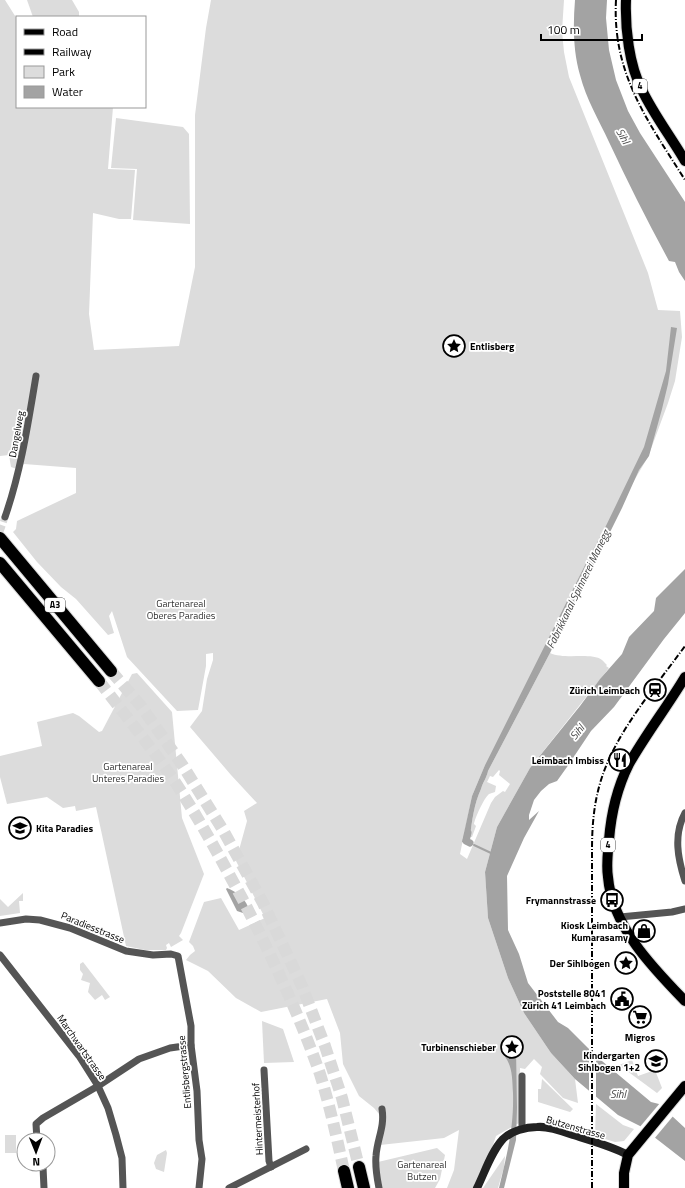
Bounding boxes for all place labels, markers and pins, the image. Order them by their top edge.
place icon: Entlisberg [441,333,467,359]
place label: Entlisberg [470,339,515,354]
station icon: Zürich Leimbach [642,677,668,703]
place label: Zürich Leimbach [569,683,640,698]
restaurant icon: Leimbach Imbiss [607,747,633,773]
place label: Leimbach Imbiss [532,753,604,768]
school or university icon: Kita Paradies [7,815,33,841]
place label: Kita Paradies [36,821,93,836]
bus stop icon: Frymannstrasse [599,887,625,913]
place label: Frymannstrasse [526,893,596,908]
place label: Kiosk Leimbach Kumarasamy [561,918,628,945]
shop icon: Kiosk Leimbach Kumarasamy [631,918,657,944]
place icon: Der Sihlbogen [613,950,639,976]
place label: Der Sihlbogen [550,956,610,971]
place label: Poststelle 8041 Zürich 41 Leimbach [522,986,606,1013]
public building icon: Poststelle 8041 Zürich 41 Leimbach [609,986,635,1012]
supermarket icon: Migros [627,1004,653,1030]
place label: Migros [625,1030,655,1045]
place icon: Turbinenschieber [499,1034,525,1060]
place label: Turbinenschieber [421,1040,496,1055]
place label: Kindergarten Sihlbogen 1+2 [578,1048,640,1075]
school or university icon: Kindergarten Sihlbogen 1+2 [643,1048,669,1074]

